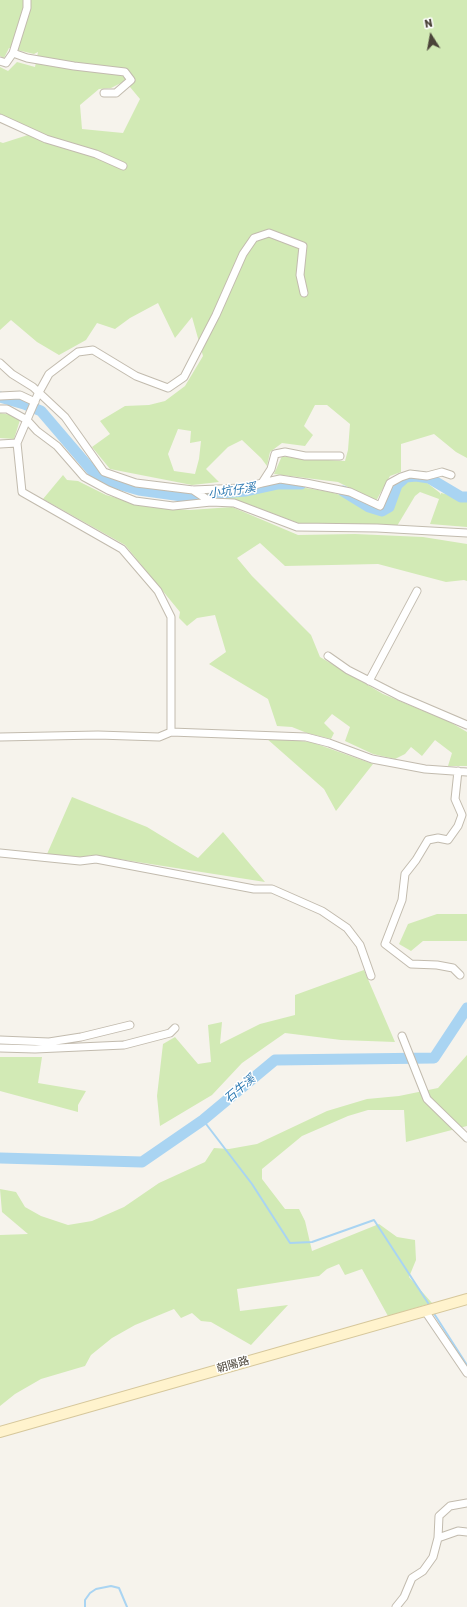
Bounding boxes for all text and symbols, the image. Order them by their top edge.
north arrow [411,16,451,56]
text: N [423,17,434,31]
water label: 小坑仔溪 [207,481,257,501]
water label: 石牛溪 [222,1072,258,1106]
street label: 朝陽路 [215,1354,251,1376]

